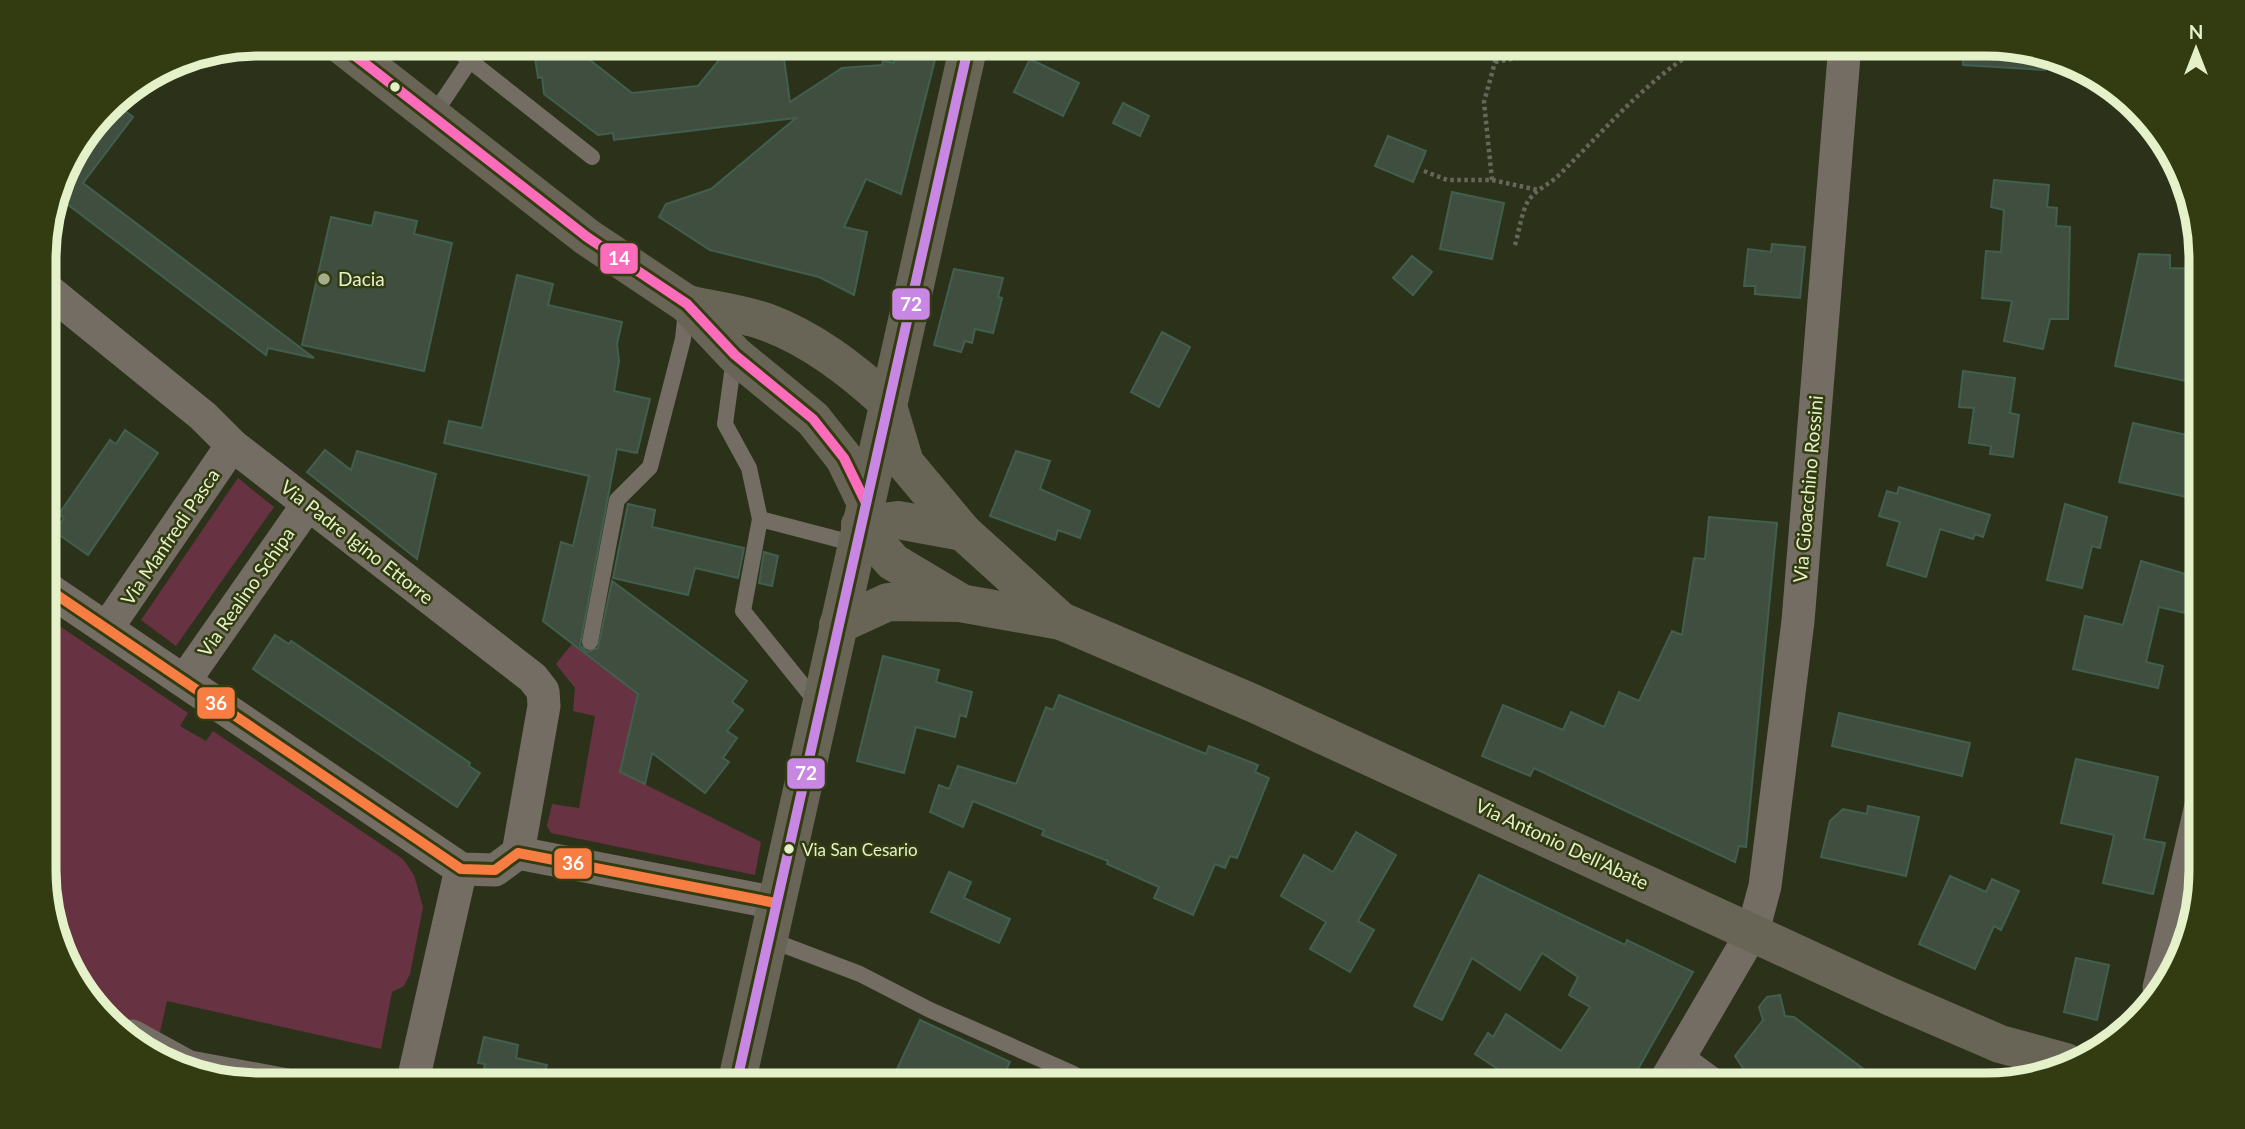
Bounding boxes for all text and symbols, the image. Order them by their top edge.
north arrow [2161,14,2231,84]
text: N [2189,20,2203,43]
unlabelled marker [388,80,402,94]
line badge: 14 [599,242,639,275]
text: 14 [608,246,630,269]
place label: Dacia [338,267,385,290]
marker: Dacia [316,271,332,287]
line badge: 72 [891,287,931,321]
text: 72 [900,292,922,315]
street label: Via Gioacchino Rossini [1788,394,1827,584]
street label: Via Manfredi Pasca [115,464,224,609]
street label: Via Padre Igino Ettorre [276,475,438,608]
street label: Via Realino Schipa [192,523,299,661]
line badge: 36 [196,686,236,720]
text: 36 [205,691,227,714]
line badge: 72 [786,757,826,790]
text: 72 [795,761,817,784]
street label: Via Antonio Dell'Abate [1472,793,1652,894]
place label: Via San Cesario [802,839,918,860]
marker: Via San Cesario [782,842,796,856]
line badge: 36 [553,847,593,880]
text: 36 [562,851,584,874]

